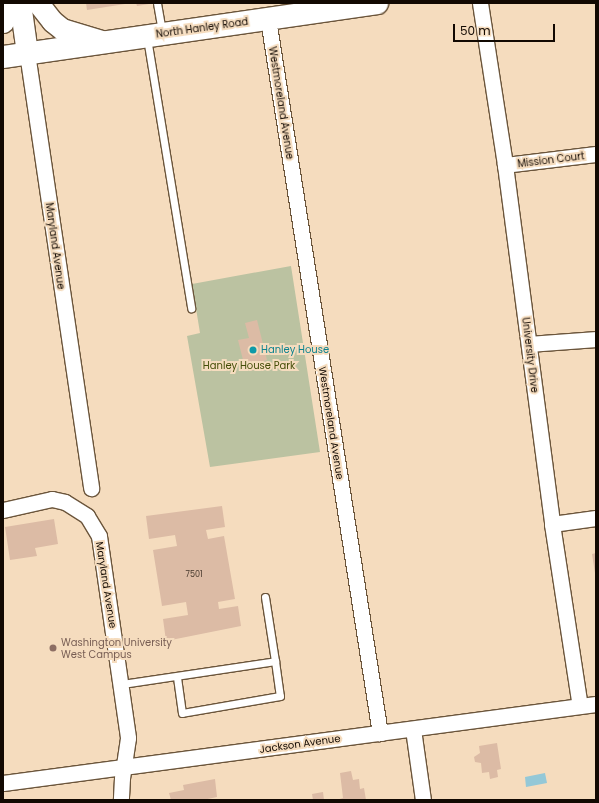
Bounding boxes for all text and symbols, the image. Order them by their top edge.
street label: North Hanley Road [155,16,249,40]
scale bar [455,16,557,42]
text: 50 m [460,22,491,39]
street label: Westmoreland Avenue [266,46,296,160]
street label: Mission Court [517,150,585,170]
street label: Maryland Avenue [43,202,67,290]
street label: University Drive [519,317,541,393]
place label: Hanley House [261,344,329,356]
marker: Hanley House [248,345,258,355]
park label: Hanley House Park [203,360,295,372]
street label: Westmoreland Avenue [316,366,346,480]
street label: Maryland Avenue [93,541,119,629]
house number: 7501 [186,570,202,580]
place label: Washington University West Campus [61,636,172,660]
marker: Washington University West Campus [48,643,58,653]
street label: Jackson Avenue [259,732,341,756]

